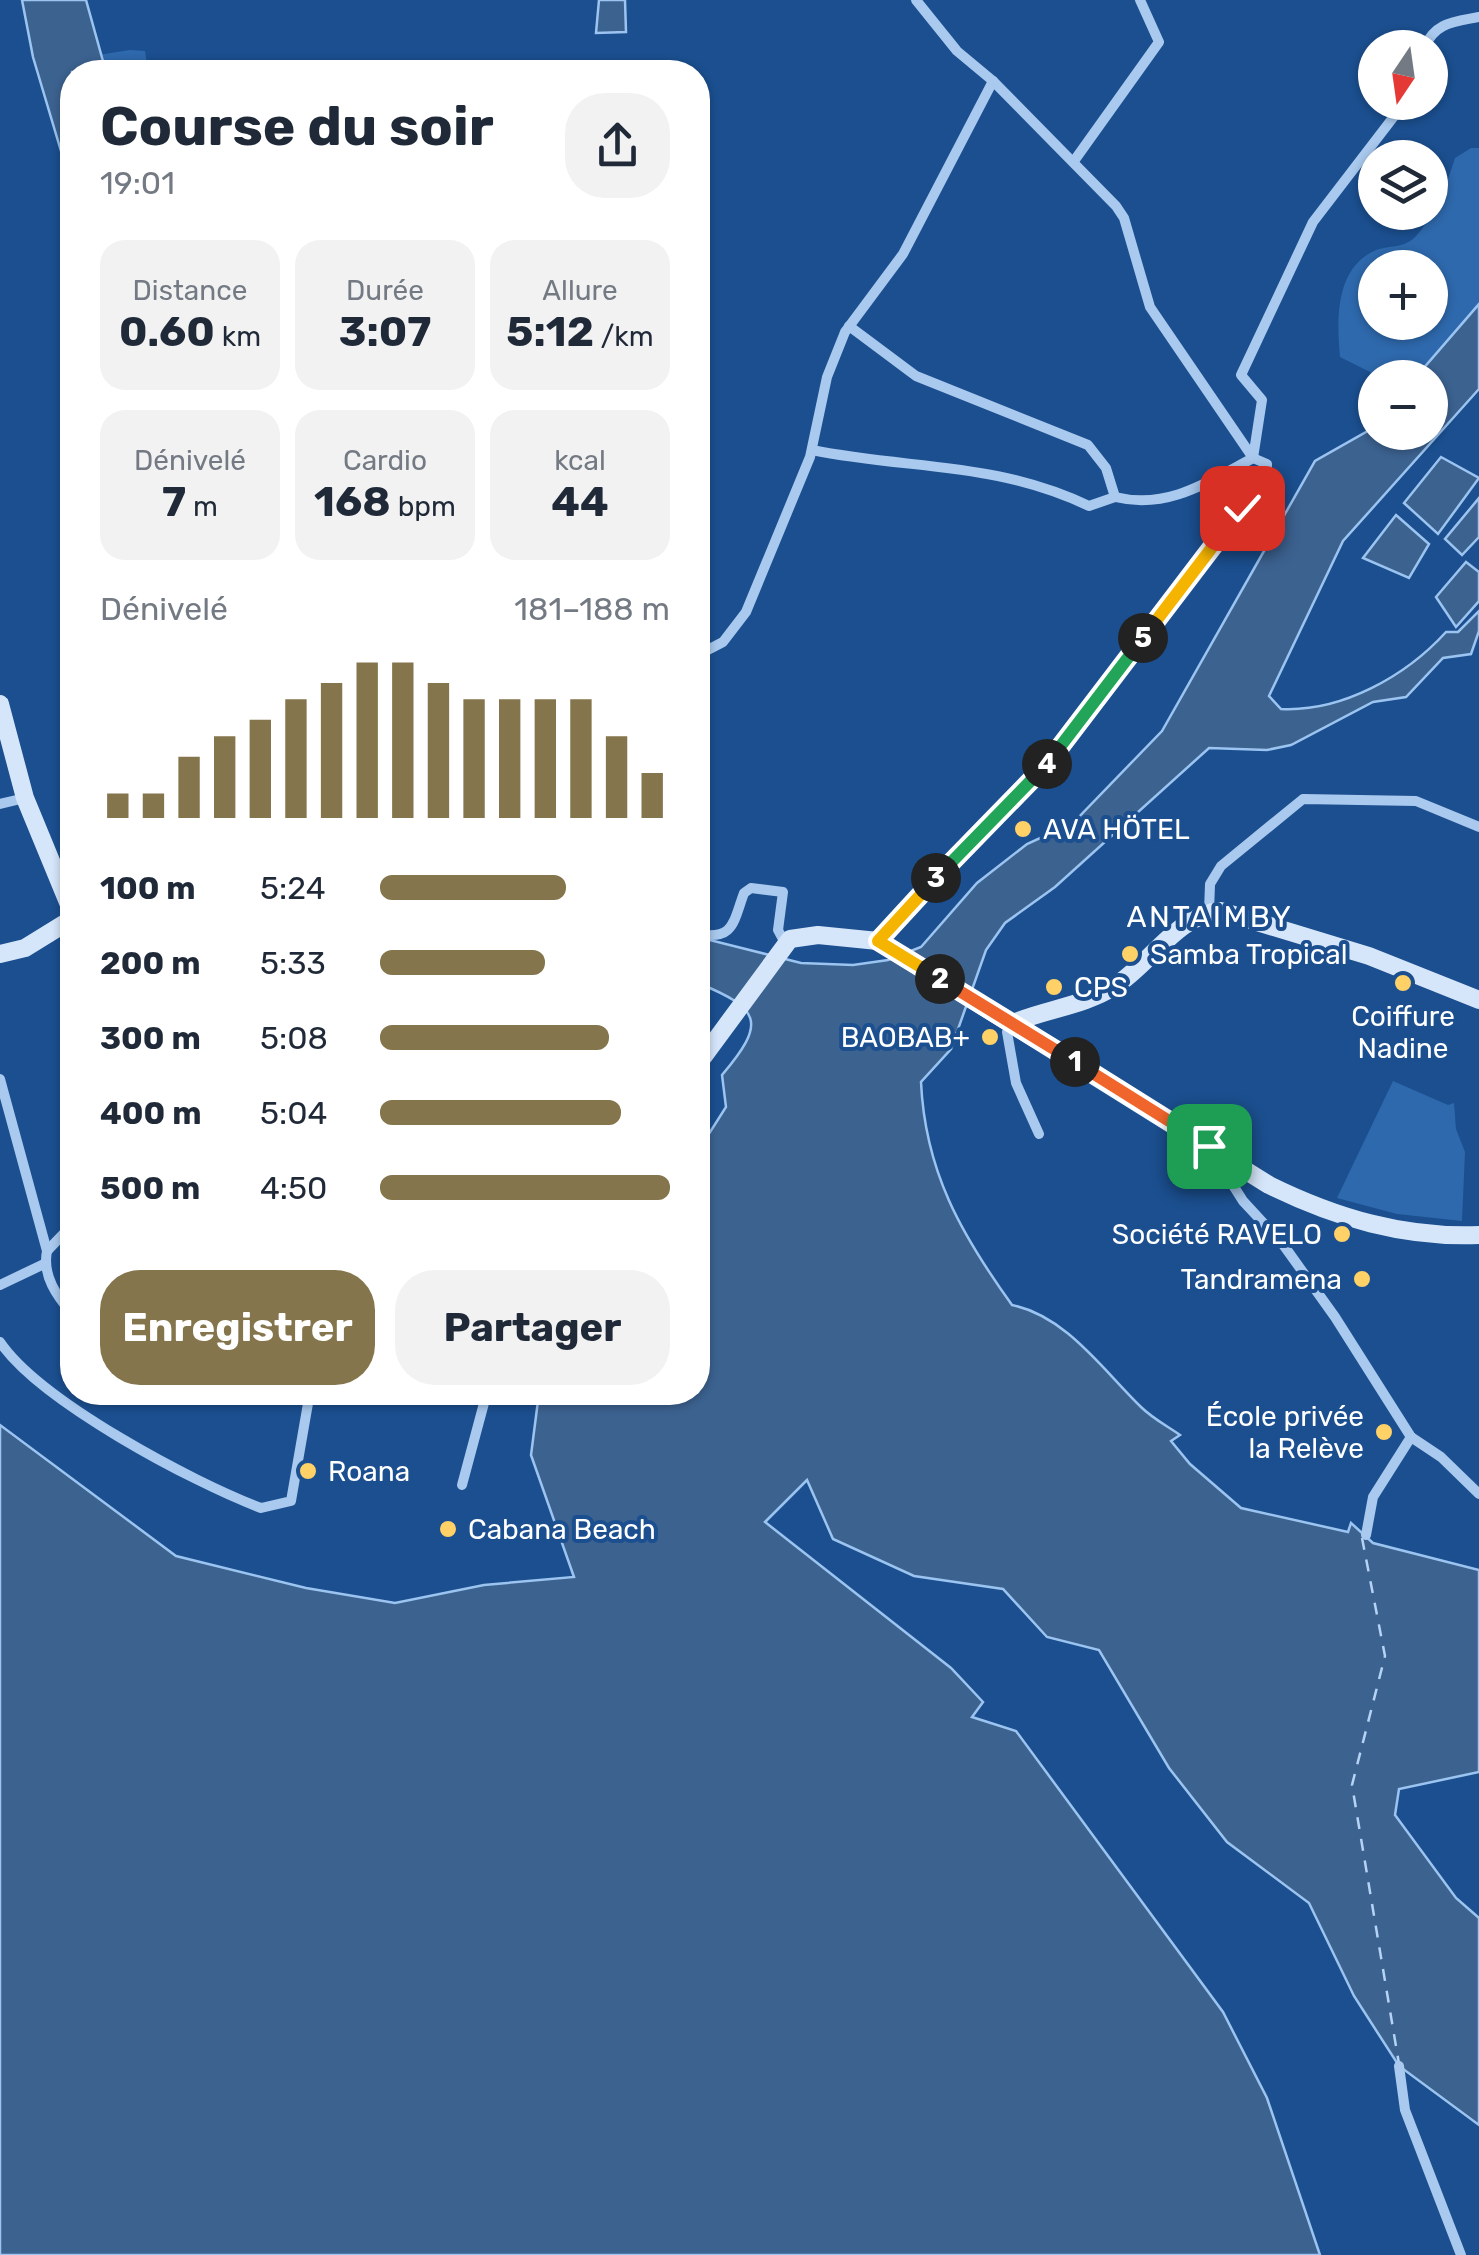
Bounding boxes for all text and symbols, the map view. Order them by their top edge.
north arrow [1358,30,1448,120]
map controls [1358,30,1448,450]
button: share [565,93,670,198]
text: Course du soir [100,94,494,159]
button: layers [1358,140,1448,230]
text: 19:01 [100,164,175,202]
button: + [1358,250,1448,340]
text: Distance [133,274,247,307]
text: Durée [346,274,424,307]
text: Allure [542,274,618,307]
text: 0.60 [119,307,215,357]
text: 3:07 [339,307,431,357]
text: 5:12 [506,307,594,357]
text: km [215,320,261,353]
text: /km [594,320,654,353]
button: − [1358,360,1448,450]
text: Dénivelé [134,444,246,477]
text: Cardio [343,444,427,477]
text: kcal [554,444,606,477]
pin [1200,466,1285,551]
text: 7 [162,477,186,527]
text: 168 [314,477,391,527]
text: 44 [551,477,609,527]
icon: check [1215,481,1270,536]
text: m [186,490,218,523]
text: bpm [391,490,456,523]
text: Dénivelé [100,590,228,628]
text: 181–188 m [514,590,670,628]
pin: 5 [1118,613,1168,663]
text: 5 [1134,621,1152,654]
pin: 4 [1022,739,1072,789]
text: 4 [1037,747,1057,780]
place label: AVA HÖTEL [1043,813,1190,846]
marker: AVA HÖTEL [1012,818,1034,840]
pin: 3 [911,853,961,903]
text: 3 [927,861,945,894]
text: 100 m [100,869,196,907]
text: 5:24 [260,869,326,907]
district label: ANTAIMBY [1126,899,1294,935]
place label: Samba Tropical [1150,938,1348,971]
marker: Samba Tropical [1119,943,1141,965]
text: 200 m [100,944,200,982]
text: 5:33 [260,944,326,982]
pin: 2 [915,954,965,1004]
text: 2 [931,962,949,995]
place label: CPS [1074,971,1128,1004]
marker: Coiffure Nadine [1392,972,1414,994]
marker: CPS [1043,976,1065,998]
place label: Coiffure Nadine [1351,1000,1455,1065]
text: 300 m [100,1019,201,1057]
text: 5:08 [260,1019,328,1057]
place label: BAOBAB+ [841,1021,970,1054]
marker: BAOBAB+ [979,1026,1001,1048]
pin: 1 [1050,1037,1100,1087]
text: 1 [1068,1045,1082,1078]
text: 400 m [100,1094,202,1132]
text: 5:04 [260,1094,327,1132]
pin [1167,1104,1252,1189]
icon: arrive [1182,1119,1237,1174]
text: 500 m [100,1169,200,1207]
text: 4:50 [260,1169,327,1207]
place label: Société RAVELO [1112,1218,1322,1251]
marker: Société RAVELO [1331,1223,1353,1245]
place label: Tandramena [1180,1263,1342,1296]
marker: Tandramena [1351,1268,1373,1290]
button: Enregistrer [100,1270,375,1385]
button: Partager [395,1270,670,1385]
place label: École privée la Relève [1206,1400,1364,1465]
marker: École privée la Relève [1373,1421,1395,1443]
place label: Roana [328,1455,410,1488]
marker: Roana [297,1460,319,1482]
place label: Cabana Beach [468,1513,656,1546]
marker: Cabana Beach [437,1518,459,1540]

